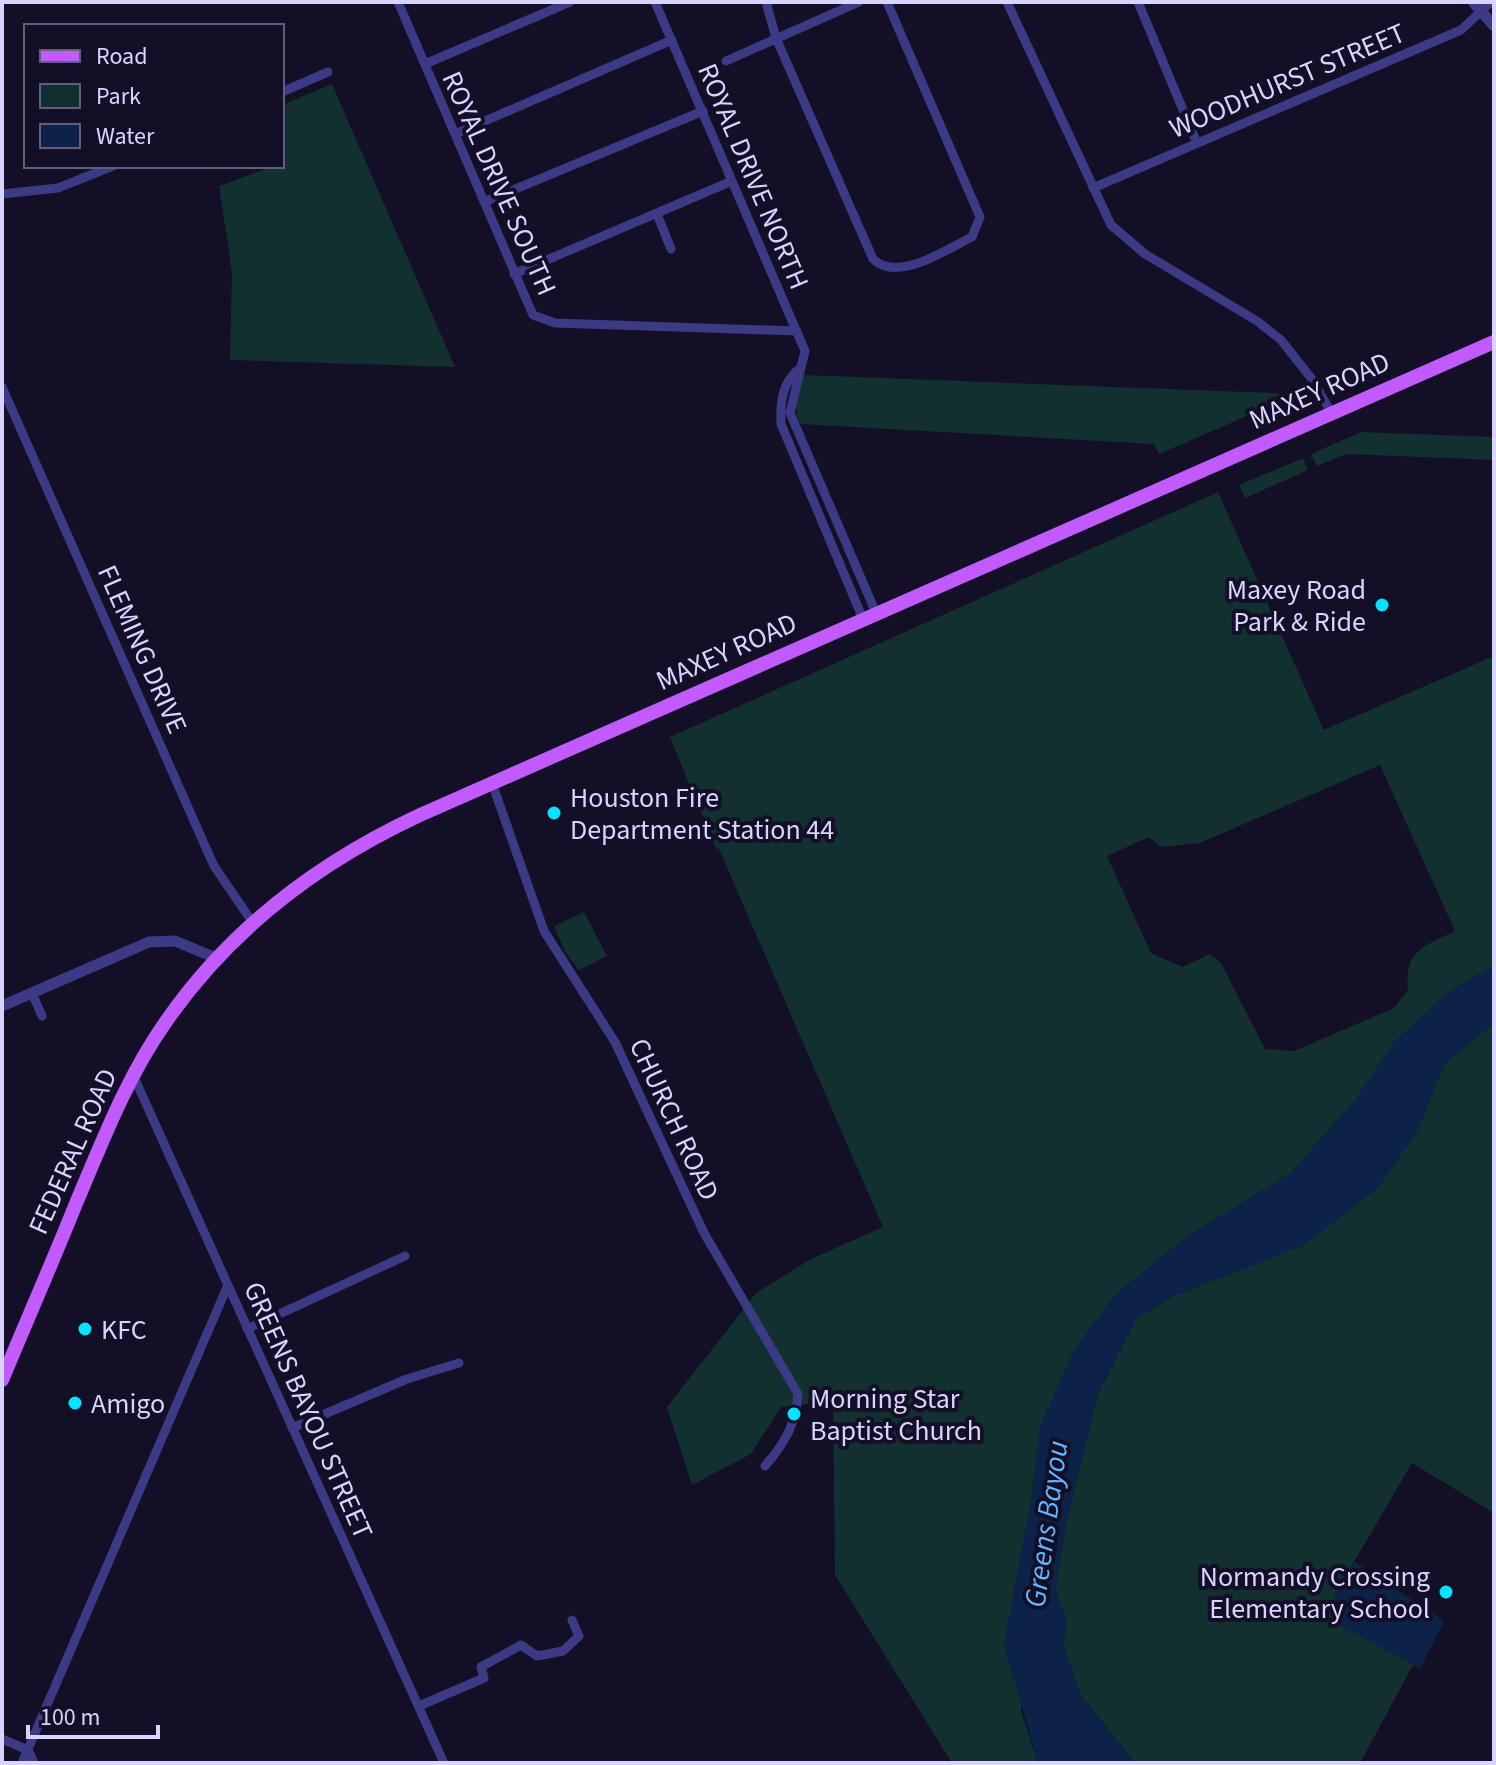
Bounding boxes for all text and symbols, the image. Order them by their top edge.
street label: WOODHURST STREET [1163,13,1412,149]
legend [24,24,284,168]
text: Road [96,39,148,74]
street label: ROYAL DRIVE NORTH [687,57,819,296]
street label: ROYAL DRIVE SOUTH [432,65,566,302]
text: Park [96,79,141,114]
text: Water [96,119,155,154]
street label: MAXEY ROAD [1243,342,1396,440]
street label: FLEMING DRIVE [87,559,197,740]
place label: Maxey Road Park & Ride [1227,570,1366,642]
marker: Maxey Road Park & Ride [1373,596,1391,614]
street label: MAXEY ROAD [650,603,803,701]
place label: Houston Fire Department Station 44 [570,778,834,850]
marker: Houston Fire Department Station 44 [545,804,563,822]
street label: CHURCH ROAD [619,1032,729,1207]
street label: FEDERAL ROAD [19,1062,127,1241]
street label: GREENS BAYOU STREET [233,1275,383,1545]
place label: KFC [101,1310,147,1350]
marker: KFC [76,1320,94,1338]
place label: Morning Star Baptist Church [810,1379,982,1451]
place label: Amigo [91,1384,165,1424]
marker: Amigo [66,1394,84,1412]
marker: Morning Star Baptist Church [785,1405,803,1423]
water label: Greens Bayou [1014,1438,1079,1610]
place label: Normandy Crossing Elementary School [1200,1557,1430,1629]
marker: Normandy Crossing Elementary School [1437,1583,1455,1601]
scale bar [28,1689,158,1739]
text: 100 m [40,1700,100,1735]

